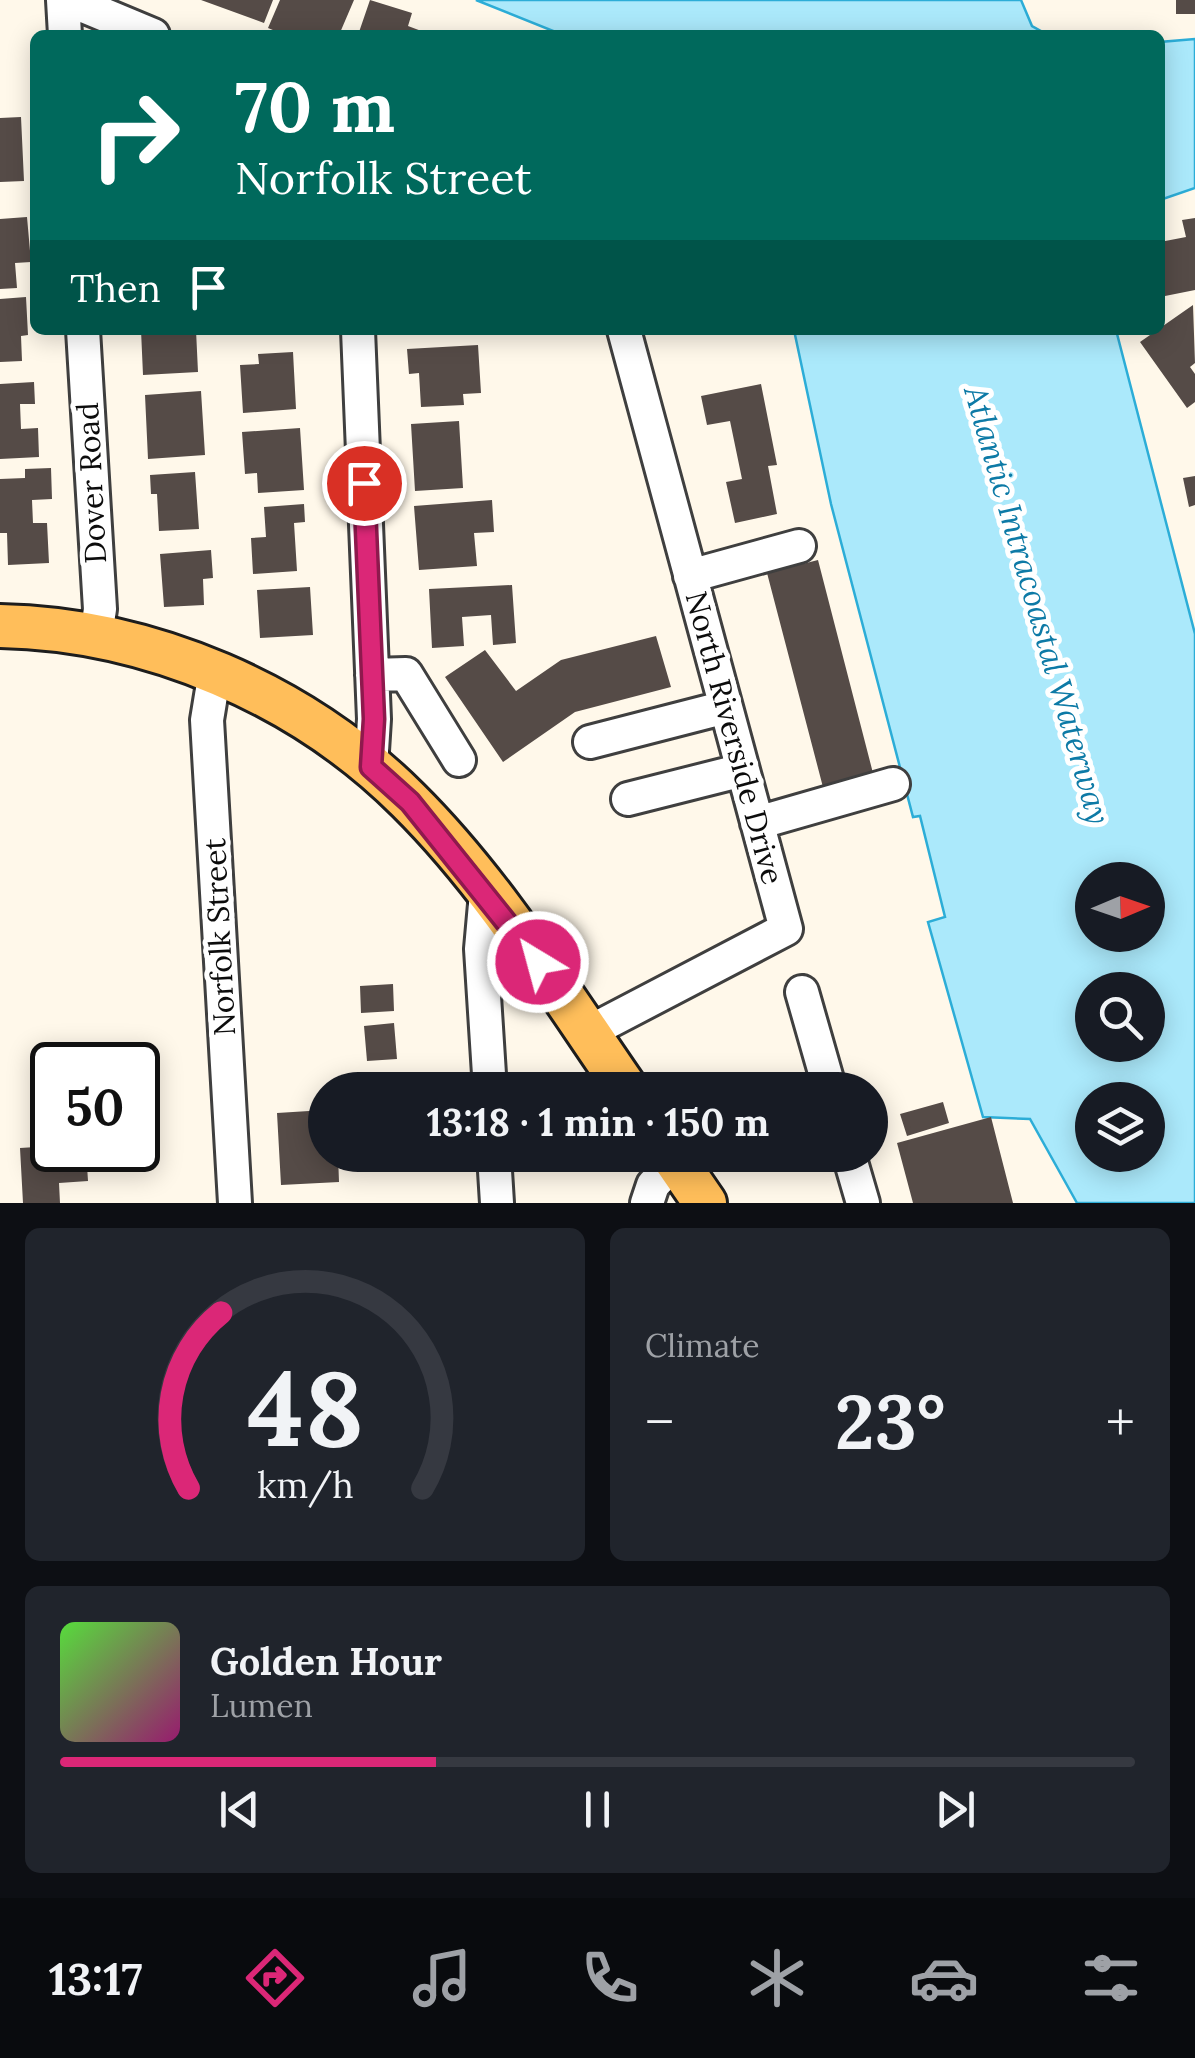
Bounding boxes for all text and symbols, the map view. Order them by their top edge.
text: 70 m [235,62,395,151]
icon: right [70,70,200,200]
text: Norfolk Street [235,149,532,206]
icon: arrive [181,260,236,315]
text: Then [70,264,161,312]
water label: Atlantic Intracoastal Waterway [955,380,1120,829]
street label: Dover Road [68,401,114,565]
pin [322,441,407,526]
icon: arrive [337,456,392,511]
street label: North Riverside Drive [678,587,792,888]
street label: Norfolk Street [195,837,243,1037]
north arrow [1075,862,1165,952]
map controls [1075,862,1165,1172]
position arrow [486,910,590,1014]
button: search [1075,972,1165,1062]
speed limit sign: 50 [30,1042,160,1172]
button: layers [1075,1082,1165,1172]
text: 13:18 · 1 min · 150 m [427,1098,769,1146]
text: Climate [645,1325,760,1366]
text: 48 [247,1341,363,1474]
text: 23° [835,1374,945,1470]
text: − [645,1387,674,1457]
text: + [1106,1387,1135,1457]
text: km/h [257,1462,353,1508]
text: Golden Hour [210,1637,442,1685]
text: Lumen [210,1685,313,1726]
icon: previous [212,1782,267,1837]
icon: pause [570,1782,625,1837]
icon: next [928,1782,983,1837]
icon: directions [240,1943,310,2013]
icon: music [407,1943,477,2013]
icon: phone [575,1943,645,2013]
icon: climate [742,1943,812,2013]
icon: car [909,1943,979,2013]
icon: filters [1076,1943,1146,2013]
text: 13:17 [49,1950,143,2007]

